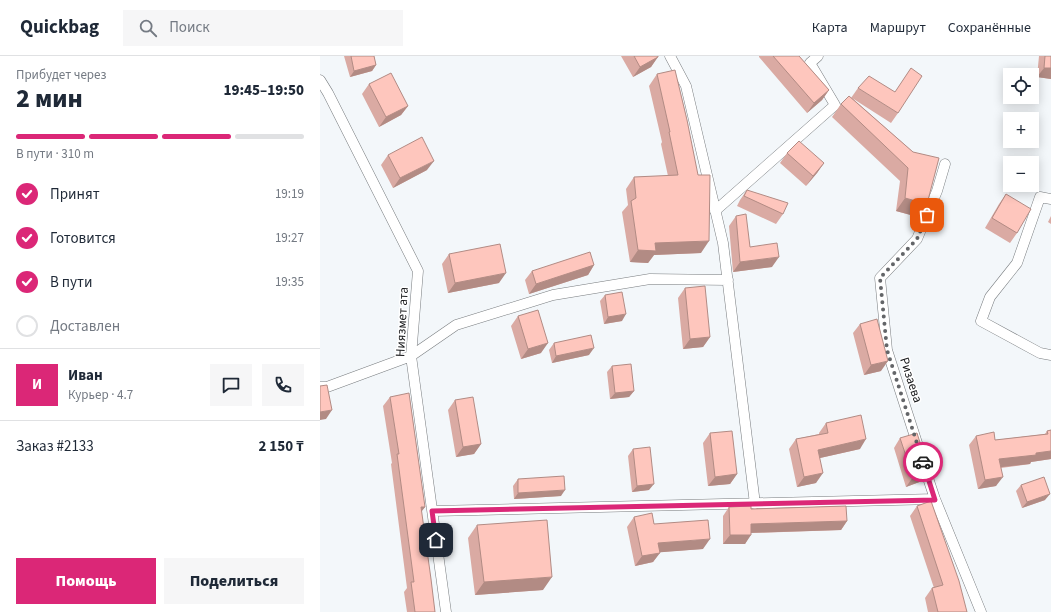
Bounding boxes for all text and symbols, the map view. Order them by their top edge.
search box [123,10,403,46]
text: Quickbag [20,14,99,41]
icon: search [137,17,159,39]
text: Поиск [169,17,210,38]
text: Карта [812,18,848,38]
text: Маршрут [870,18,926,38]
text: Сохранённые [948,18,1031,38]
text: Прибудет через [16,66,106,84]
map controls [1003,68,1039,192]
button: locate [1003,68,1039,104]
text: 2 мин [16,80,83,117]
text: 19:45–19:50 [223,80,304,101]
button: + [1003,112,1039,148]
text: В пути · 310 m [16,145,94,163]
button: − [1003,156,1039,192]
icon: check [16,183,38,205]
text: Принят [50,184,100,205]
text: 19:19 [275,185,304,203]
pin [910,198,944,232]
icon: bag [916,204,938,226]
icon: check [16,227,38,249]
text: Готовится [50,228,116,249]
text: 19:27 [275,229,304,247]
icon: check [16,271,38,293]
text: В пути [50,272,93,293]
text: 19:35 [275,273,304,291]
street label: Ниязмет ата [391,286,413,358]
text: Доставлен [50,316,120,337]
street label: Ризаева [895,355,927,405]
button: chat [210,364,252,406]
button: phone [262,364,304,406]
text: Иван [68,365,103,386]
text: И [32,374,42,395]
text: Курьер · 4.7 [68,386,133,404]
text: Заказ #2133 [16,436,94,457]
text: 2 150 ₸ [258,436,304,457]
courier [903,442,943,482]
icon: car [912,451,934,473]
pin [419,523,453,557]
icon: home [425,529,447,551]
button: Помощь [16,558,156,604]
button: Поделиться [164,558,304,604]

